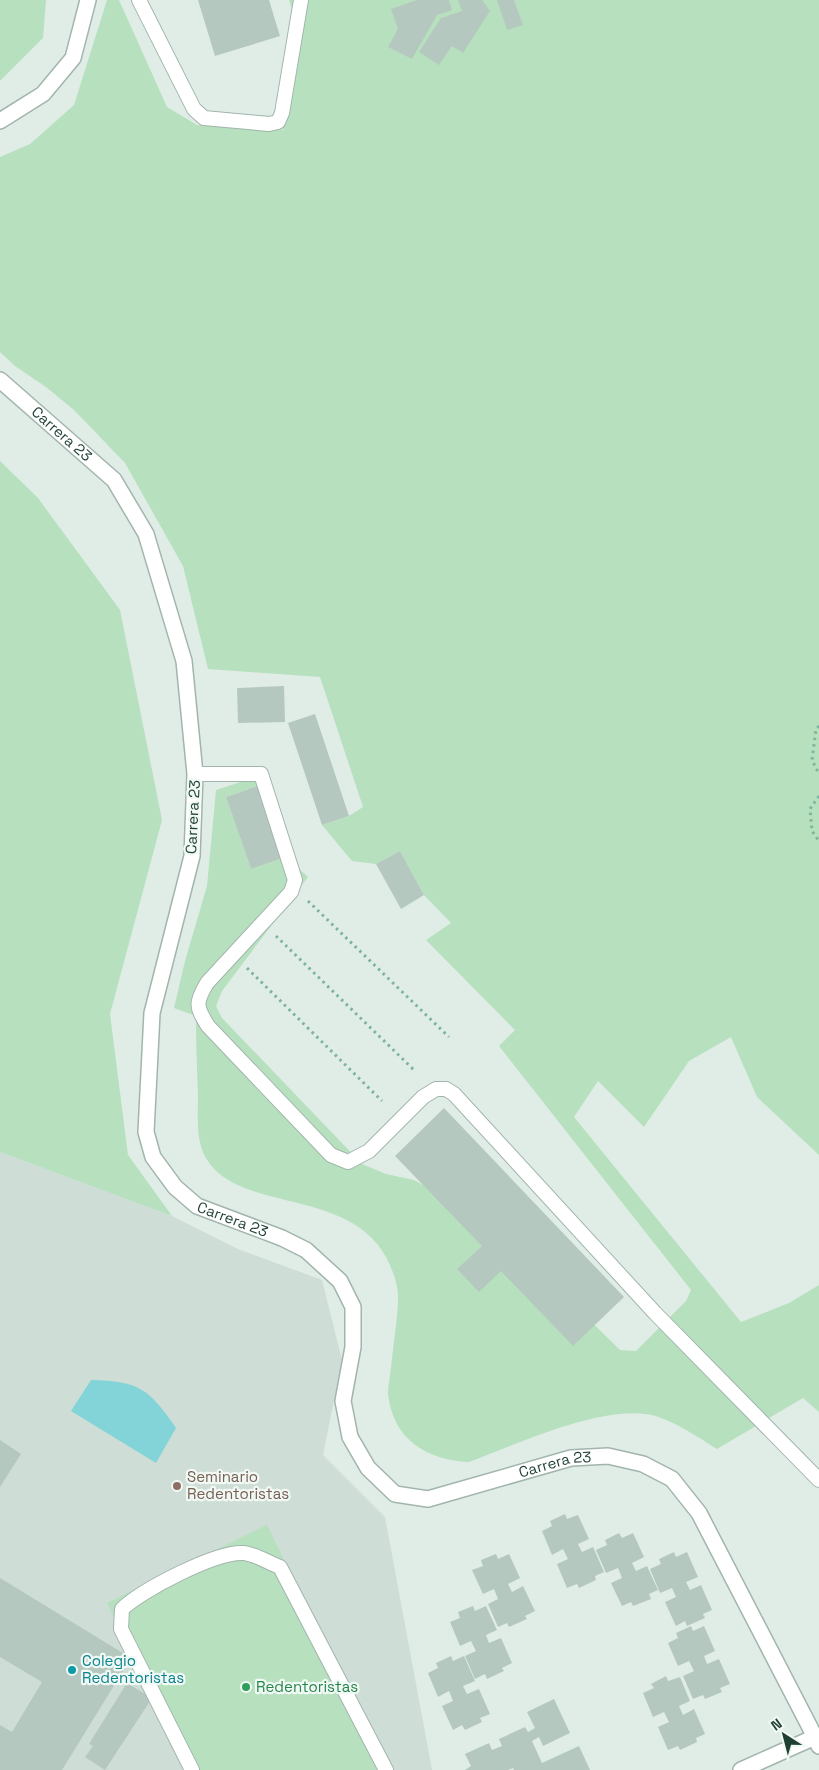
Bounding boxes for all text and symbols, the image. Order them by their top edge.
street label: Carrera 23 [28,402,96,465]
street label: Carrera 23 [181,779,204,854]
street label: Carrera 23 [195,1197,271,1241]
street label: Carrera 23 [516,1447,592,1481]
place label: Seminario Redentoristas [187,1467,289,1503]
marker: Seminario Redentoristas [171,1480,183,1492]
place label: Colegio Redentoristas [82,1651,184,1687]
marker: Colegio Redentoristas [66,1664,78,1676]
place label: Redentoristas [256,1677,358,1696]
marker: Redentoristas [240,1681,252,1693]
north arrow [759,1710,809,1760]
text: N [767,1714,785,1735]

